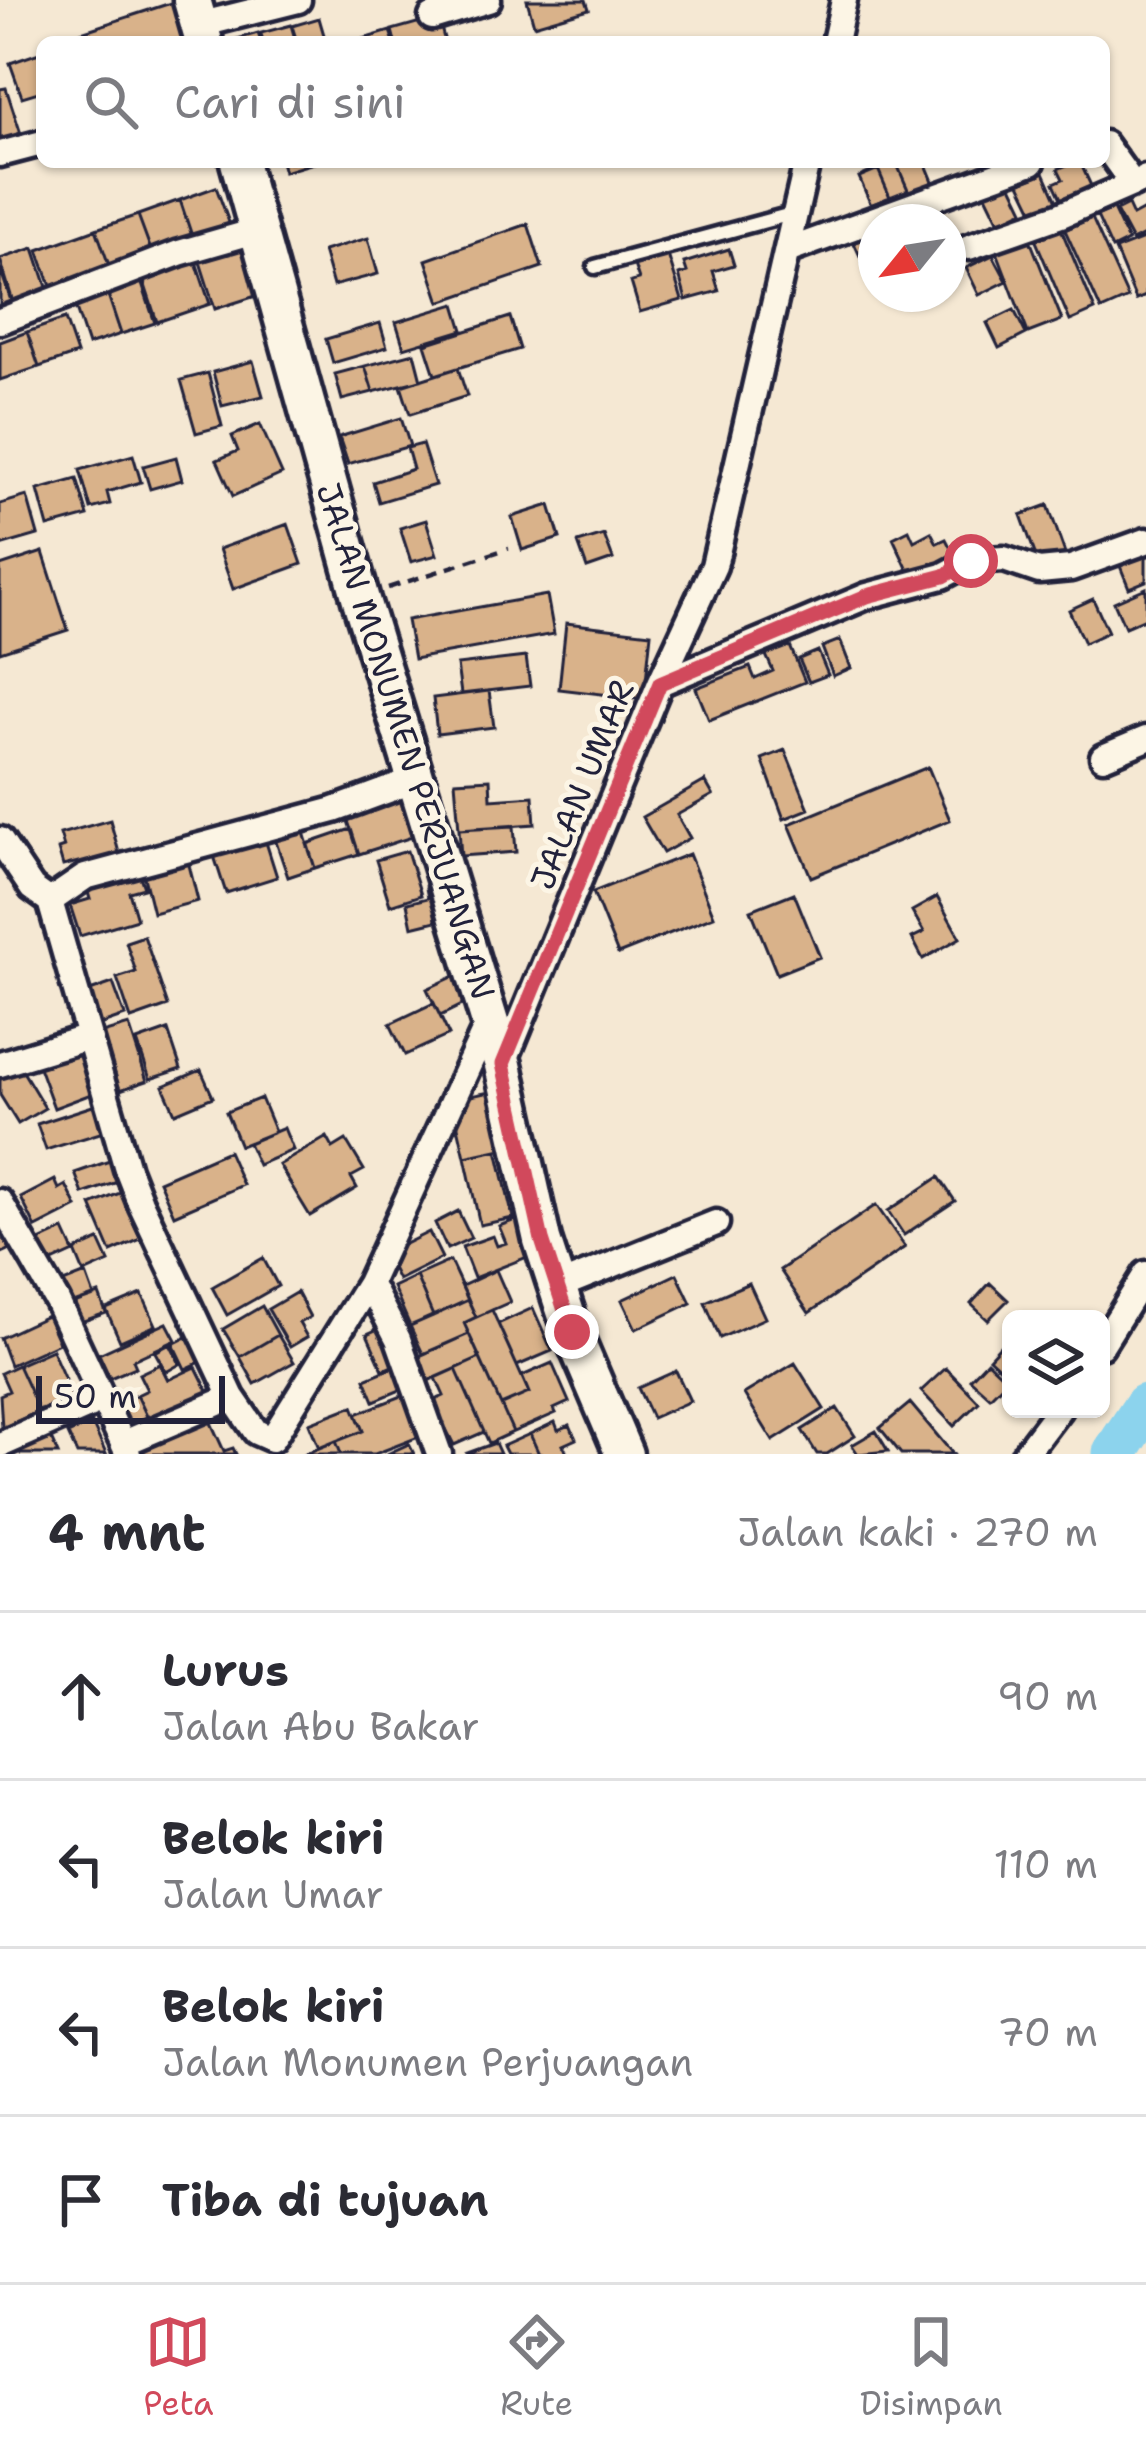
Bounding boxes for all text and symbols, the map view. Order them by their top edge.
search box [36,36,1110,168]
icon: search [78,69,144,135]
text: Cari di sini [174,72,406,132]
north arrow [858,204,966,312]
street label: JALAN MONUMEN PERJUANGAN [306,477,506,1005]
route start [944,534,998,588]
street label: JALAN UMAR [520,674,644,896]
route end [545,1305,599,1359]
map controls [1002,1310,1110,1418]
button: layers [1002,1310,1110,1418]
scale bar [36,1370,225,1423]
text: 50 m [54,1374,137,1419]
text: 4 mnt [48,1498,206,1566]
text: Jalan kaki · 270 m [737,1506,1098,1558]
text: Lurus [162,1640,289,1700]
icon: ahead [48,1663,114,1729]
text: 90 m [997,1670,1098,1722]
text: Jalan Abu Bakar [162,1700,480,1752]
text: Belok kiri [162,1808,385,1868]
icon: left [48,1831,114,1897]
text: 110 m [994,1838,1098,1890]
text: Jalan Umar [162,1868,384,1920]
text: Belok kiri [162,1976,385,2036]
icon: left [48,1999,114,2065]
text: 70 m [997,2006,1098,2058]
text: Jalan Monumen Perjuangan [162,2036,693,2088]
icon: arrive [48,2167,114,2233]
text: Tiba di tujuan [162,2170,489,2230]
tab: Peta [143,2309,214,2426]
tab: Rute [500,2309,573,2426]
tab: Disimpan [860,2309,1003,2426]

